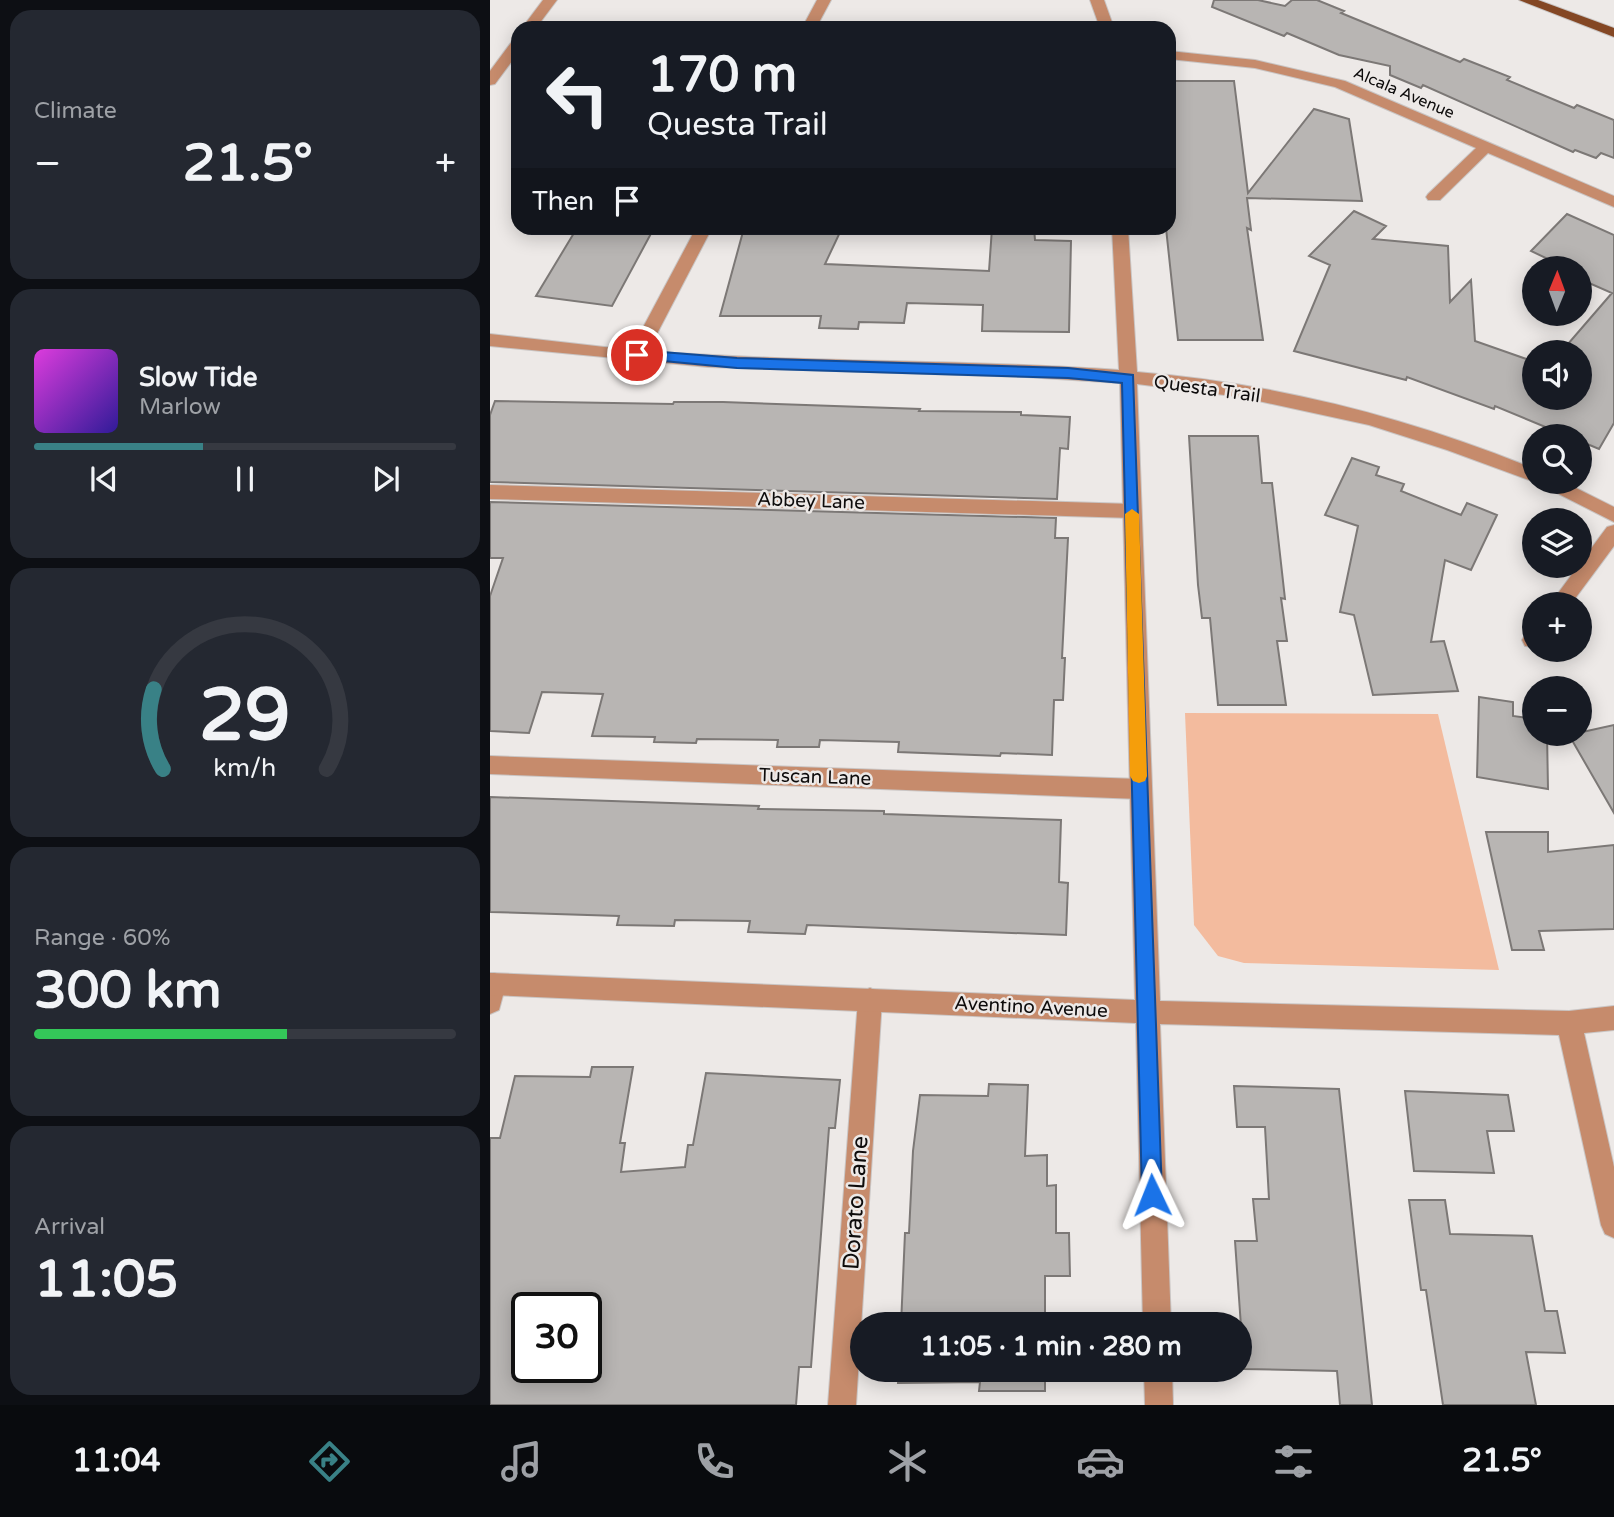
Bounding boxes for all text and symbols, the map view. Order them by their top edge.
text: 170 m [647,46,797,105]
icon: left [532,49,623,140]
street label: Alcala Avenue [1351,63,1457,123]
text: Climate [34,97,117,125]
text: Questa Trail [647,106,828,144]
text: 21.5° [183,132,313,195]
text: − [34,141,61,187]
text: + [435,141,456,187]
icon: arrive [608,182,646,220]
text: Then [532,186,594,217]
north arrow [1522,256,1592,326]
map controls [1522,256,1592,746]
pin [607,325,667,385]
icon: arrive [618,336,656,374]
button: sound [1522,340,1592,410]
text: Slow Tide [139,362,257,393]
street label: Questa Trail [1152,371,1262,407]
text: Marlow [139,393,221,421]
button: search [1522,424,1592,494]
icon: previous [85,460,123,498]
icon: pause [226,460,264,498]
icon: next [367,460,405,498]
street label: Abbey Lane [757,488,865,514]
button: layers [1522,508,1592,578]
button: + [1522,592,1592,662]
text: 29 [199,672,291,760]
button: − [1522,676,1592,746]
text: km/h [214,752,276,782]
street label: Tuscan Lane [758,764,872,790]
text: Range · 60% [34,924,170,952]
text: 300 km [34,959,222,1022]
street label: Aventino Avenue [954,992,1108,1022]
street label: Dorato Lane [837,1135,875,1271]
position arrow [1115,1158,1189,1232]
text: Arrival [34,1213,105,1241]
text: 11:05 [34,1248,178,1311]
speed limit sign: 30 [511,1292,602,1383]
text: 11:05 · 1 min · 280 m [920,1331,1182,1362]
icon: directions [305,1437,354,1486]
icon: music [497,1437,546,1486]
icon: phone [690,1437,739,1486]
icon: climate [883,1437,932,1486]
icon: car [1076,1437,1125,1486]
icon: filters [1269,1437,1318,1486]
text: 11:04 [72,1442,161,1480]
text: 21.5° [1462,1442,1542,1480]

